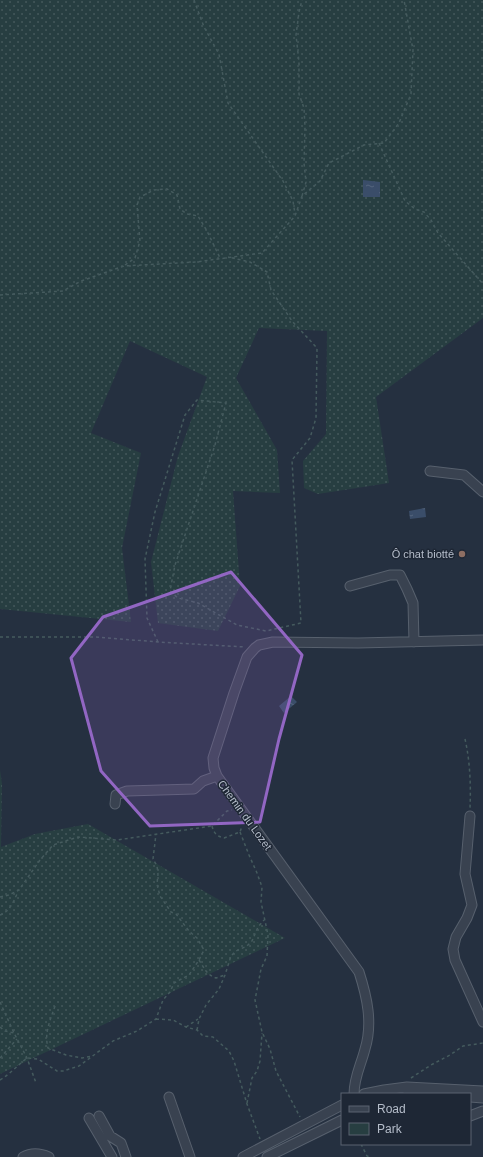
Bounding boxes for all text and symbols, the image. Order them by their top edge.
place label: Ô chat biotté [392,548,454,560]
marker: Ô chat biotté [457,549,467,559]
street label: Chemin du Lozet [216,778,274,852]
legend [341,1093,471,1145]
text: Road [377,1102,406,1116]
text: Park [377,1122,403,1136]

